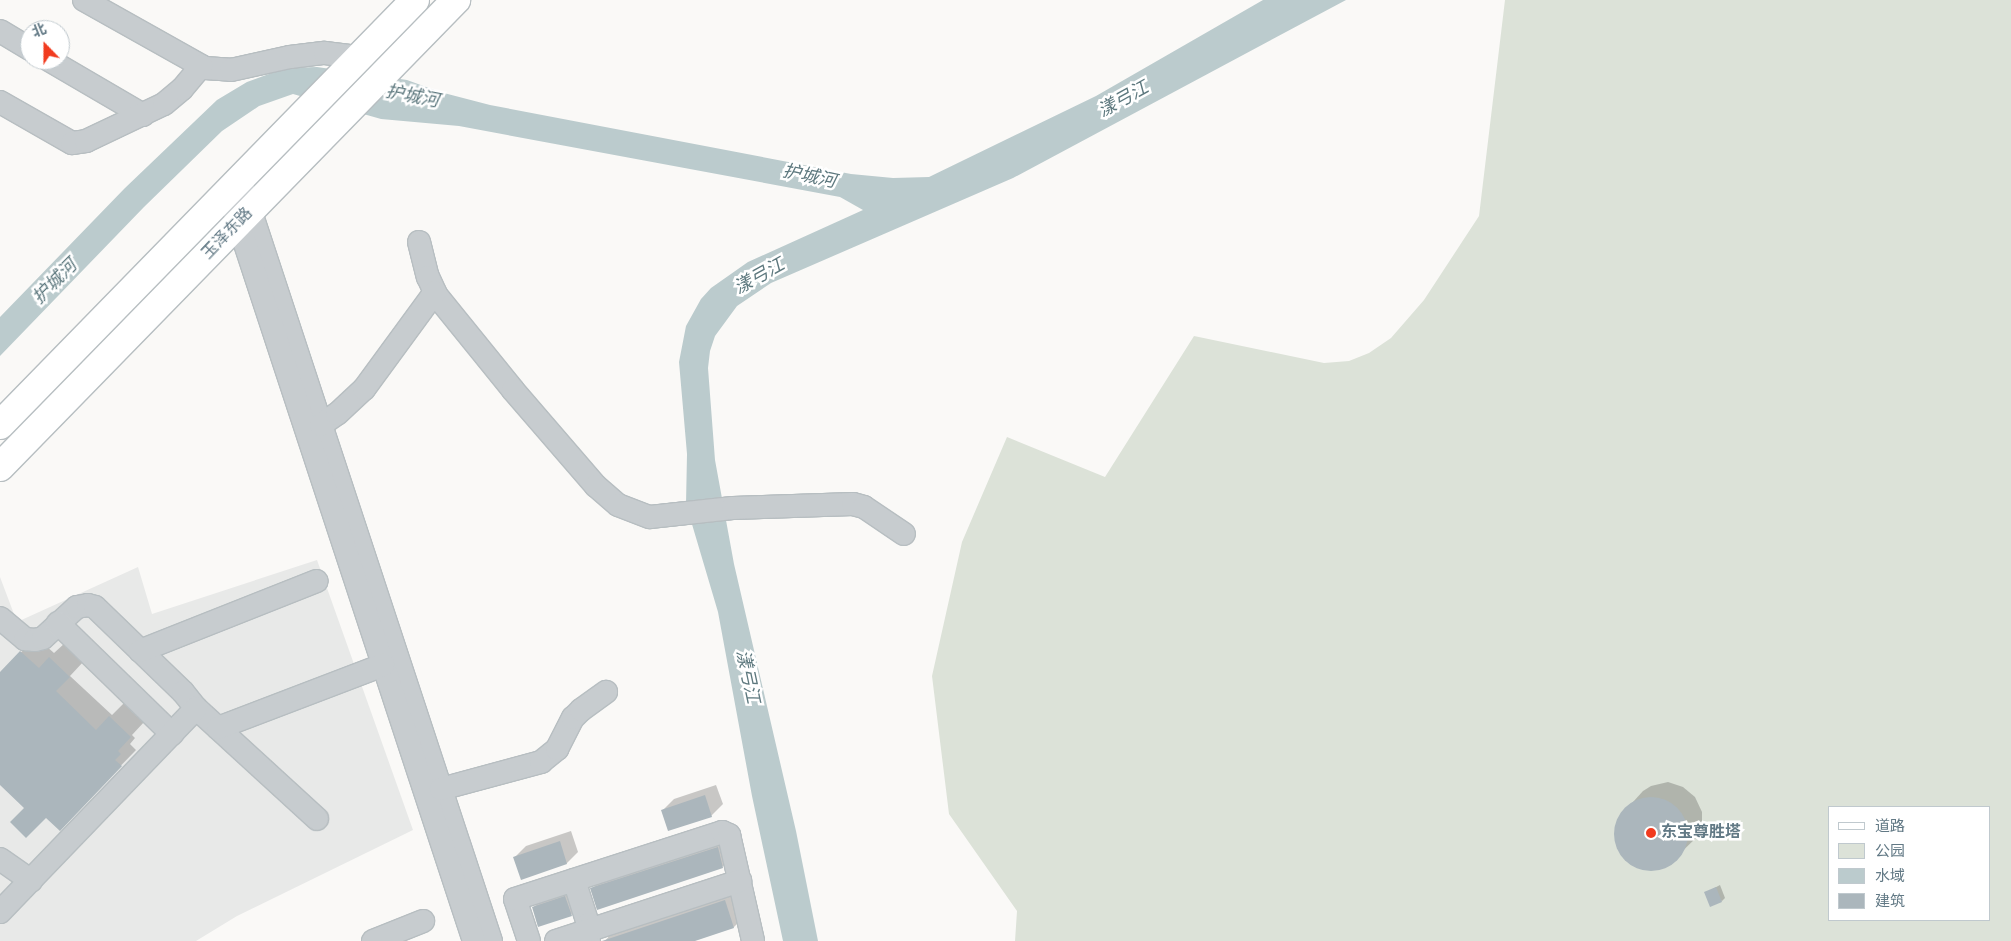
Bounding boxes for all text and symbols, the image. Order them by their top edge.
north arrow [20,20,70,70]
text: 北 [30,21,49,42]
water label: 漾弓江 [1095,78,1153,124]
water label: 护城河 [383,82,441,114]
water label: 护城河 [780,162,838,194]
street label: 玉泽东路 [199,204,257,264]
water label: 漾弓江 [731,255,789,301]
water label: 护城河 [29,256,83,310]
water label: 漾弓江 [730,648,762,706]
legend [1828,806,1991,921]
text: 道路 [1875,818,1905,837]
place label: 东宝尊胜塔 [1661,823,1741,843]
marker: 东宝尊胜塔 [1645,827,1657,839]
text: 公园 [1875,843,1905,862]
text: 水域 [1875,868,1905,887]
text: 建筑 [1875,893,1905,912]

